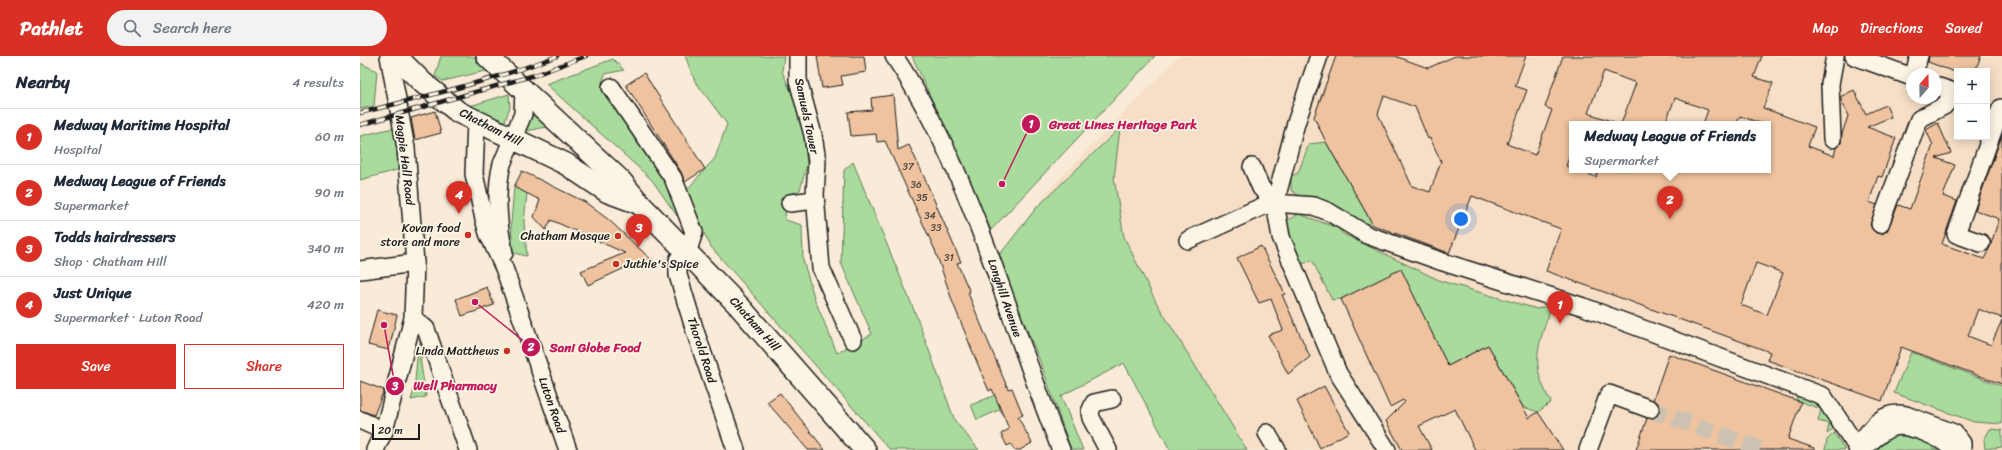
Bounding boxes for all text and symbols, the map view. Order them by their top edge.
search box [107,10,387,46]
text: Pathlet [20,12,83,45]
text: Search here [153,15,232,41]
text: Map [1812,16,1838,41]
text: Directions [1860,16,1923,41]
text: Saved [1945,16,1982,41]
icon: search [121,17,143,39]
text: Nearby [16,67,70,97]
north arrow [1906,68,1942,104]
map controls [1954,68,1990,140]
button: + [1954,68,1990,104]
text: 4 results [292,71,344,94]
street label: Samuels Tower [788,76,826,157]
street label: Chatham Hill [456,102,527,153]
button: − [1954,104,1990,140]
callout: Great Lines Heritage Park [1021,111,1206,136]
text: Medway Maritime Hospital [54,112,230,138]
text: 1 [1028,113,1034,135]
text: Great Lines Heritage Park [1048,113,1197,136]
street label: Magpie Hall Road [389,114,422,207]
popup [1569,121,1771,173]
text: Medway League of Friends [1584,123,1756,149]
text: 1 [26,125,32,148]
text: 60 m [315,125,344,148]
text: Hospital [54,138,102,161]
text: Supermarket [1584,149,1659,172]
house number: 37 [902,158,915,176]
text: Medway League of Friends [54,168,226,194]
house number: 36 [910,176,922,194]
text: 2 [25,181,33,204]
text: 90 m [314,181,344,204]
pin: 4 [446,181,472,214]
pin: 2 [1657,186,1683,219]
house number: 35 [916,189,928,207]
text: Supermarket [54,194,129,217]
house number: 34 [924,207,936,225]
your location [1451,209,1471,229]
pin: 3 [626,214,652,247]
place label: Kovan food store and more [380,217,462,253]
house number: 33 [931,219,942,237]
text: Todds hairdressers [54,224,176,250]
place label: Chatham Mosque [521,225,610,247]
marker: Kovan food store and more [463,230,473,240]
marker: Chatham Mosque [613,231,623,241]
text: 3 [25,237,33,260]
text: 340 m [307,237,344,260]
house number: 31 [944,249,954,267]
text: Shop · Chatham Hill [54,250,167,273]
place label: Juthie's Spice [623,253,699,275]
street label: Longhill Avenue [981,256,1029,340]
marker: Juthie's Spice [611,259,621,269]
text: Just Unique [54,280,132,306]
street label: Chatham Hill [724,291,786,357]
pin: 1 [1547,291,1573,324]
text: 4 [25,293,33,316]
text: 420 m [307,293,344,316]
text: Supermarket · Luton Road [54,306,202,329]
street label: Thorold Road [681,314,723,387]
callout: Sani Globe Food [521,335,649,360]
text: 2 [527,336,535,358]
text: Sani Globe Food [549,336,642,359]
place label: Linda Matthews [416,340,499,362]
button: Save [16,344,176,389]
button: Share [184,344,344,389]
marker: Linda Matthews [502,346,512,356]
callout: Well Pharmacy [385,373,505,398]
text: Well Pharmacy [413,374,498,397]
street label: Luton Road [532,374,572,437]
text: 3 [391,375,399,397]
text: 20 m [378,421,403,440]
scale bar [372,422,420,441]

